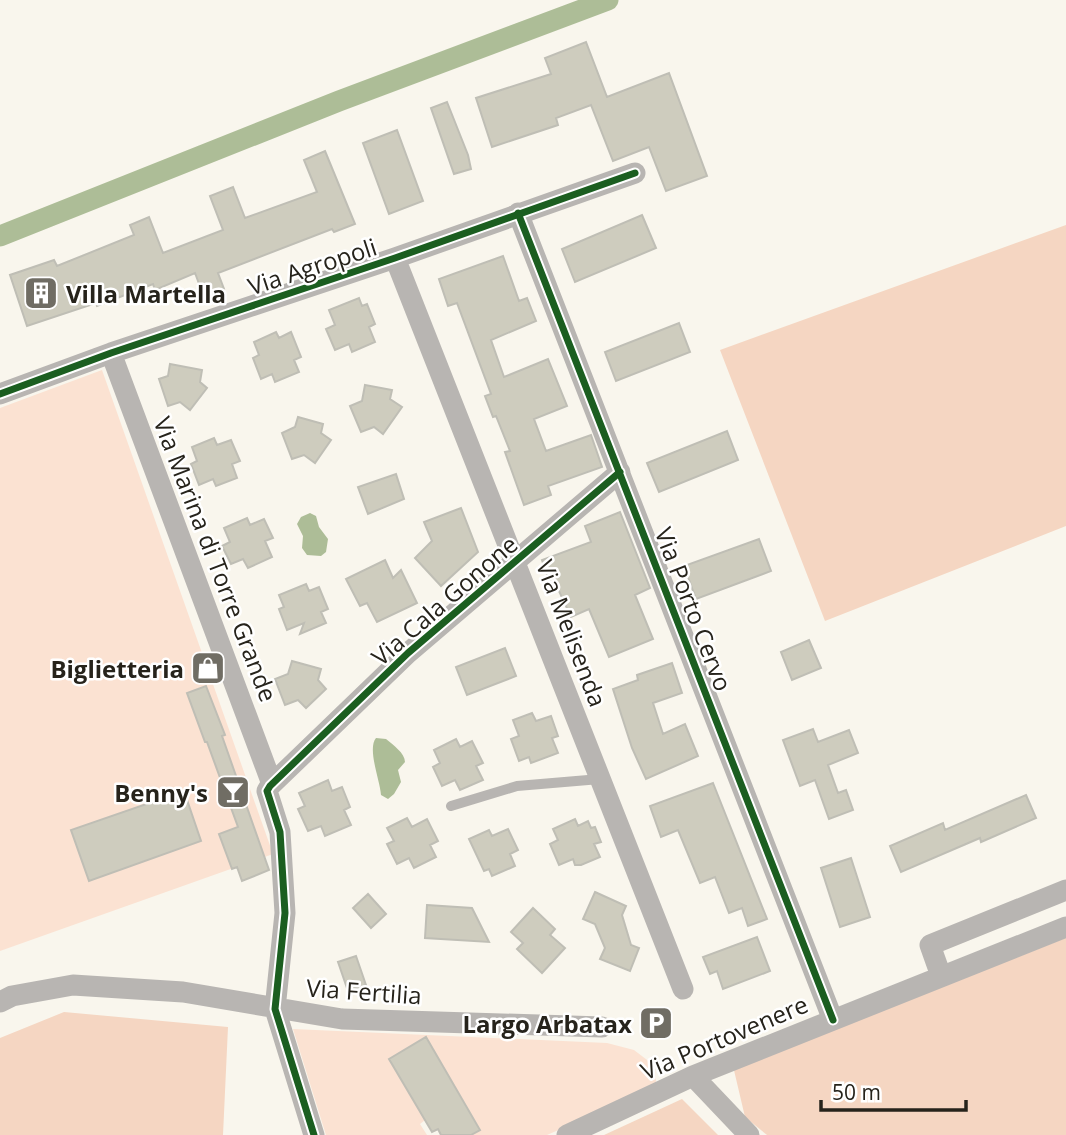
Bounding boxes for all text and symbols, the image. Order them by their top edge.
street label: Via Agropoli [243,230,381,302]
building icon: Villa Martella [22,274,60,312]
place label: Villa Martella [66,277,226,310]
street label: Via Marina di Torre Grande [146,412,286,706]
street label: Via Porto Cervo [648,522,740,696]
street label: Via Cala Gonone [364,527,524,673]
street label: Via Melisenda [529,555,615,711]
shop icon: Biglietteria [189,649,227,687]
place label: Biglietteria [50,652,184,685]
bar icon: Benny's [214,773,252,811]
place label: Benny's [114,776,208,809]
street label: Via Fertilia [305,971,423,1011]
street label: Via Portovenere [635,987,813,1087]
parking icon: Largo Arbatax [637,1004,675,1042]
place label: Largo Arbatax [462,1007,632,1040]
scale bar [821,1068,966,1112]
text: 50 m [832,1078,881,1106]

